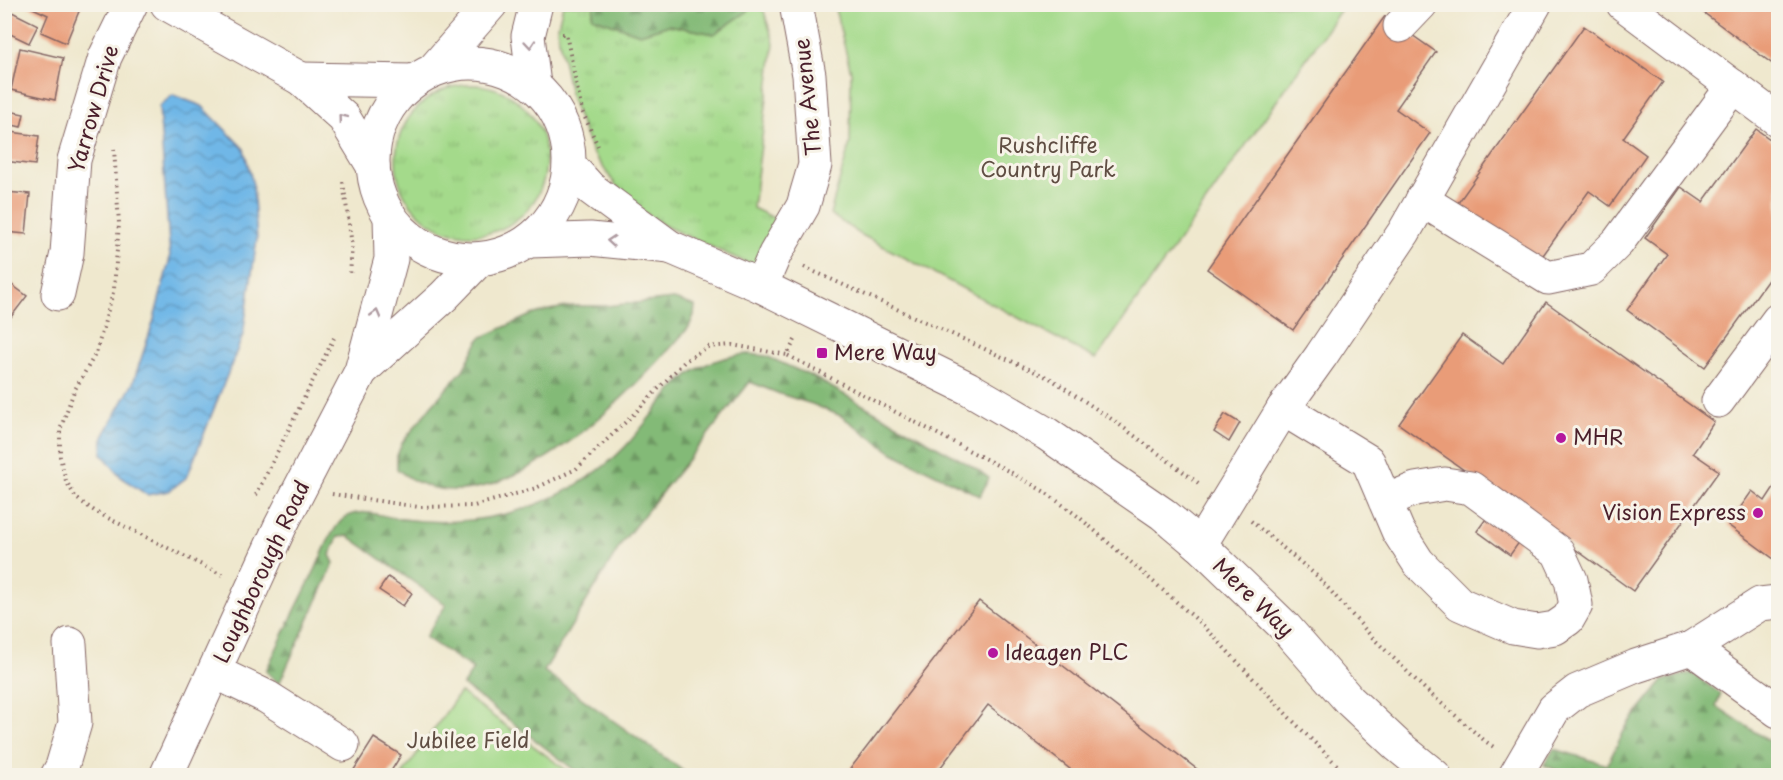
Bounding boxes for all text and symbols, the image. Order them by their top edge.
street label: The Avenue [784,37,828,157]
one-way arrow [523,40,536,49]
street label: Yarrow Drive [59,41,126,176]
one-way arrow [338,114,349,125]
park label: Rushcliffe Country Park [980,128,1116,184]
one-way arrow [607,235,616,248]
one-way arrow [369,309,381,320]
place label: Mere Way [834,335,937,367]
marker: Mere Way [815,346,829,360]
place label: MHR [1573,420,1624,452]
marker: MHR [1554,431,1568,445]
street label: Loughborough Road [204,475,317,668]
place label: Vision Express [1602,495,1746,527]
marker: Vision Express [1751,506,1765,520]
street label: Mere Way [1206,549,1302,644]
place label: Ideagen PLC [1005,635,1129,667]
marker: Ideagen PLC [986,646,1000,660]
park label: Jubilee Field [407,723,529,755]

